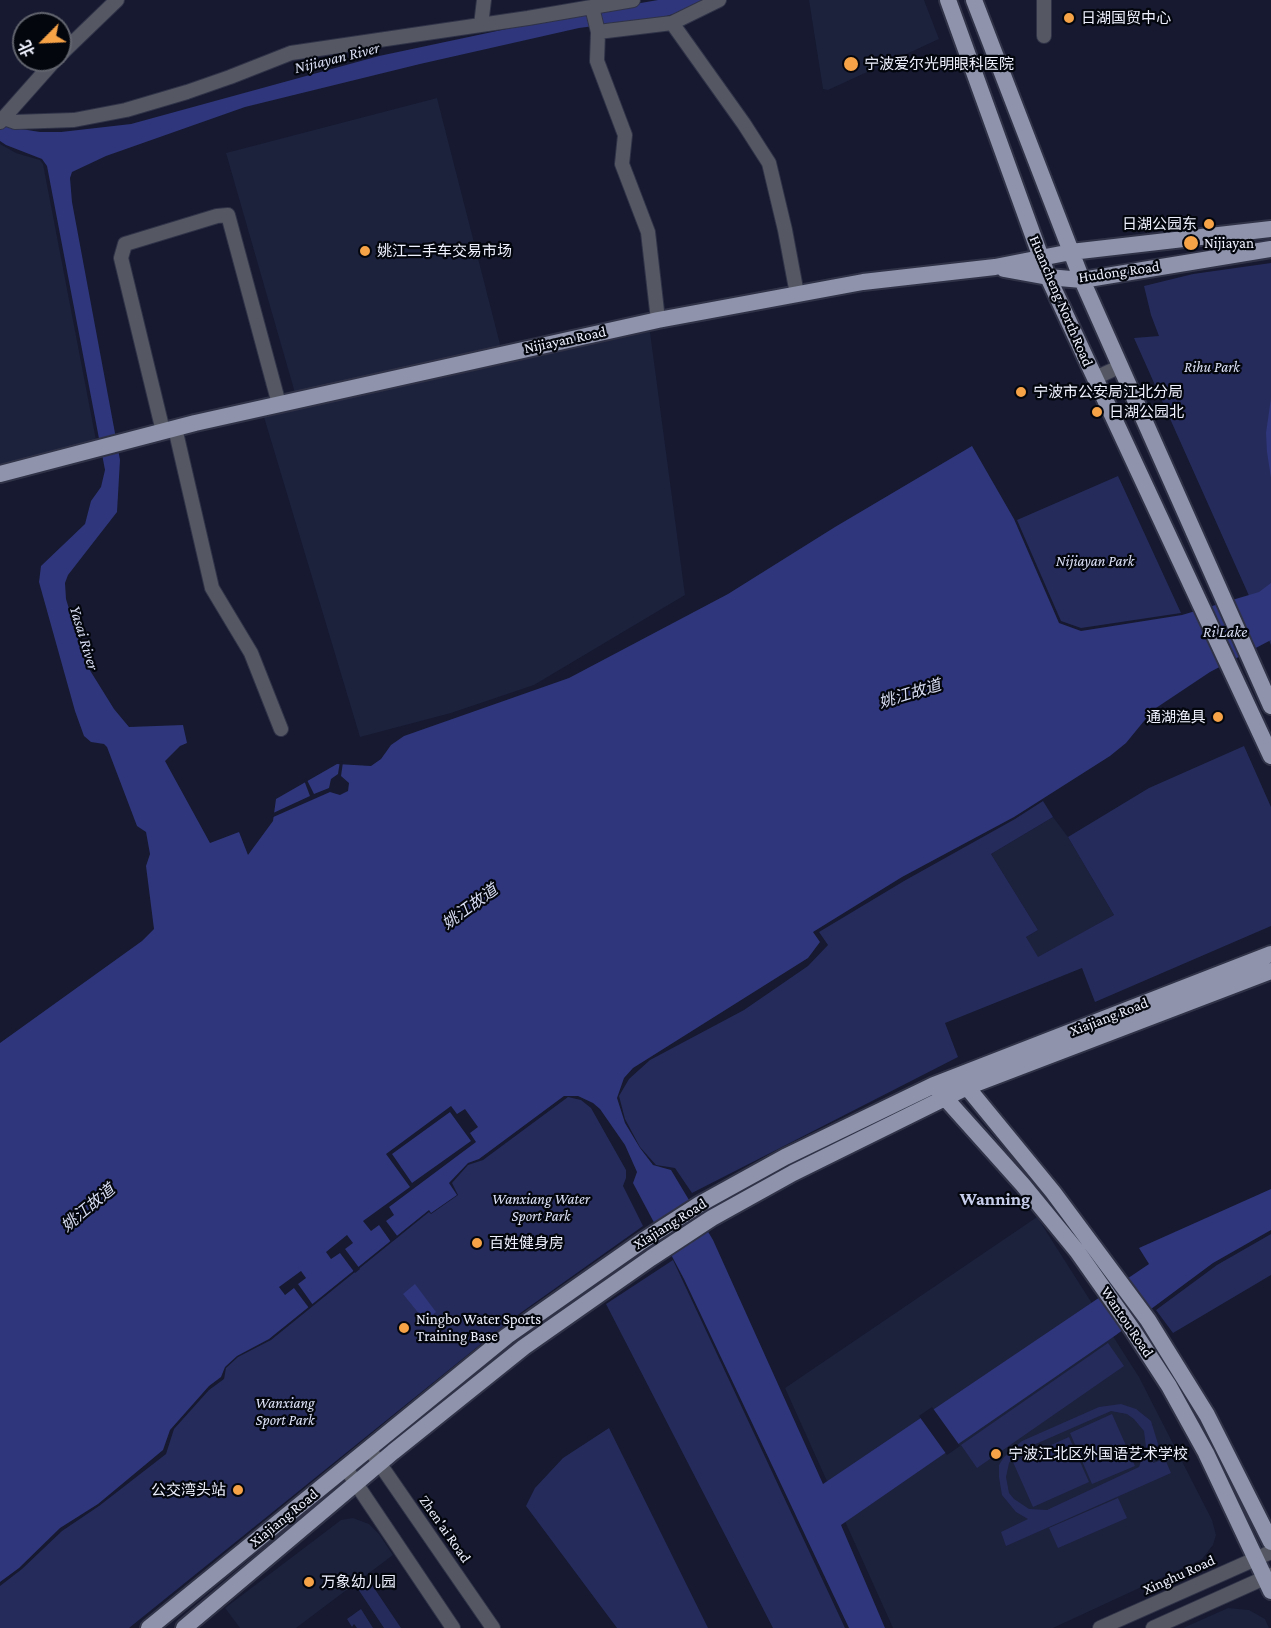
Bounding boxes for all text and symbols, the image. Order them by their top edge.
place label: 日湖国贸中心 [1081,9,1171,27]
marker: 日湖国贸中心 [1062,11,1076,25]
north arrow [12,12,72,72]
text: 北 [16,38,38,59]
water label: Nijiayan River [292,38,382,78]
marker: 宁波爱尔光明眼科医院 [842,55,860,73]
place label: 宁波爱尔光明眼科医院 [864,55,1014,73]
place label: 日湖公园东 [1122,215,1197,233]
marker: 日湖公园东 [1202,217,1216,231]
street label: Huancheng North Road [1025,233,1097,369]
marker: Nijiayan [1182,234,1200,252]
place label: Nijiayan [1204,234,1254,252]
place label: 姚江二手车交易市场 [377,242,512,260]
marker: 姚江二手车交易市场 [358,244,372,258]
street label: Hudong Road [1077,257,1161,287]
street label: Nijiayan Road [522,323,608,357]
park label: Rihu Park [1184,358,1240,376]
place label: 宁波市公安局江北分局 [1033,383,1183,401]
marker: 宁波市公安局江北分局 [1014,385,1028,399]
place label: 日湖公园北 [1109,403,1184,421]
marker: 日湖公园北 [1090,405,1104,419]
park label: Nijiayan Park [1056,552,1134,570]
water label: Yasai River [65,604,103,672]
water label: Ri Lake [1203,622,1247,642]
water label: 姚江故道 [877,675,943,713]
place label: 通湖渔具 [1146,708,1206,726]
marker: 通湖渔具 [1211,710,1225,724]
water label: 姚江故道 [438,880,502,934]
street label: Xiajiang Road [1067,994,1151,1040]
water label: 姚江故道 [57,1180,119,1236]
district label: Wanning [960,1188,1030,1210]
park label: Wanxiang Water Sport Park [492,1190,590,1225]
street label: Xiajiang Road [630,1195,710,1253]
place label: 百姓健身房 [489,1234,564,1252]
marker: 百姓健身房 [470,1236,484,1250]
street label: Wantou Road [1097,1283,1157,1361]
place label: Ningbo Water Sports Training Base [416,1310,541,1345]
marker: Ningbo Water Sports Training Base [397,1321,411,1335]
park label: Wanxiang Sport Park [255,1394,315,1429]
place label: 宁波江北区外国语艺术学校 [1008,1445,1188,1463]
marker: 宁波江北区外国语艺术学校 [989,1447,1003,1461]
place label: 公交湾头站 [151,1481,226,1499]
marker: 公交湾头站 [231,1483,245,1497]
street label: Xiajiang Road [246,1485,322,1551]
street label: Zhen'ai Road [415,1492,475,1566]
street label: Xinghu Road [1140,1551,1218,1599]
place label: 万象幼儿园 [321,1573,396,1591]
marker: 万象幼儿园 [302,1575,316,1589]

